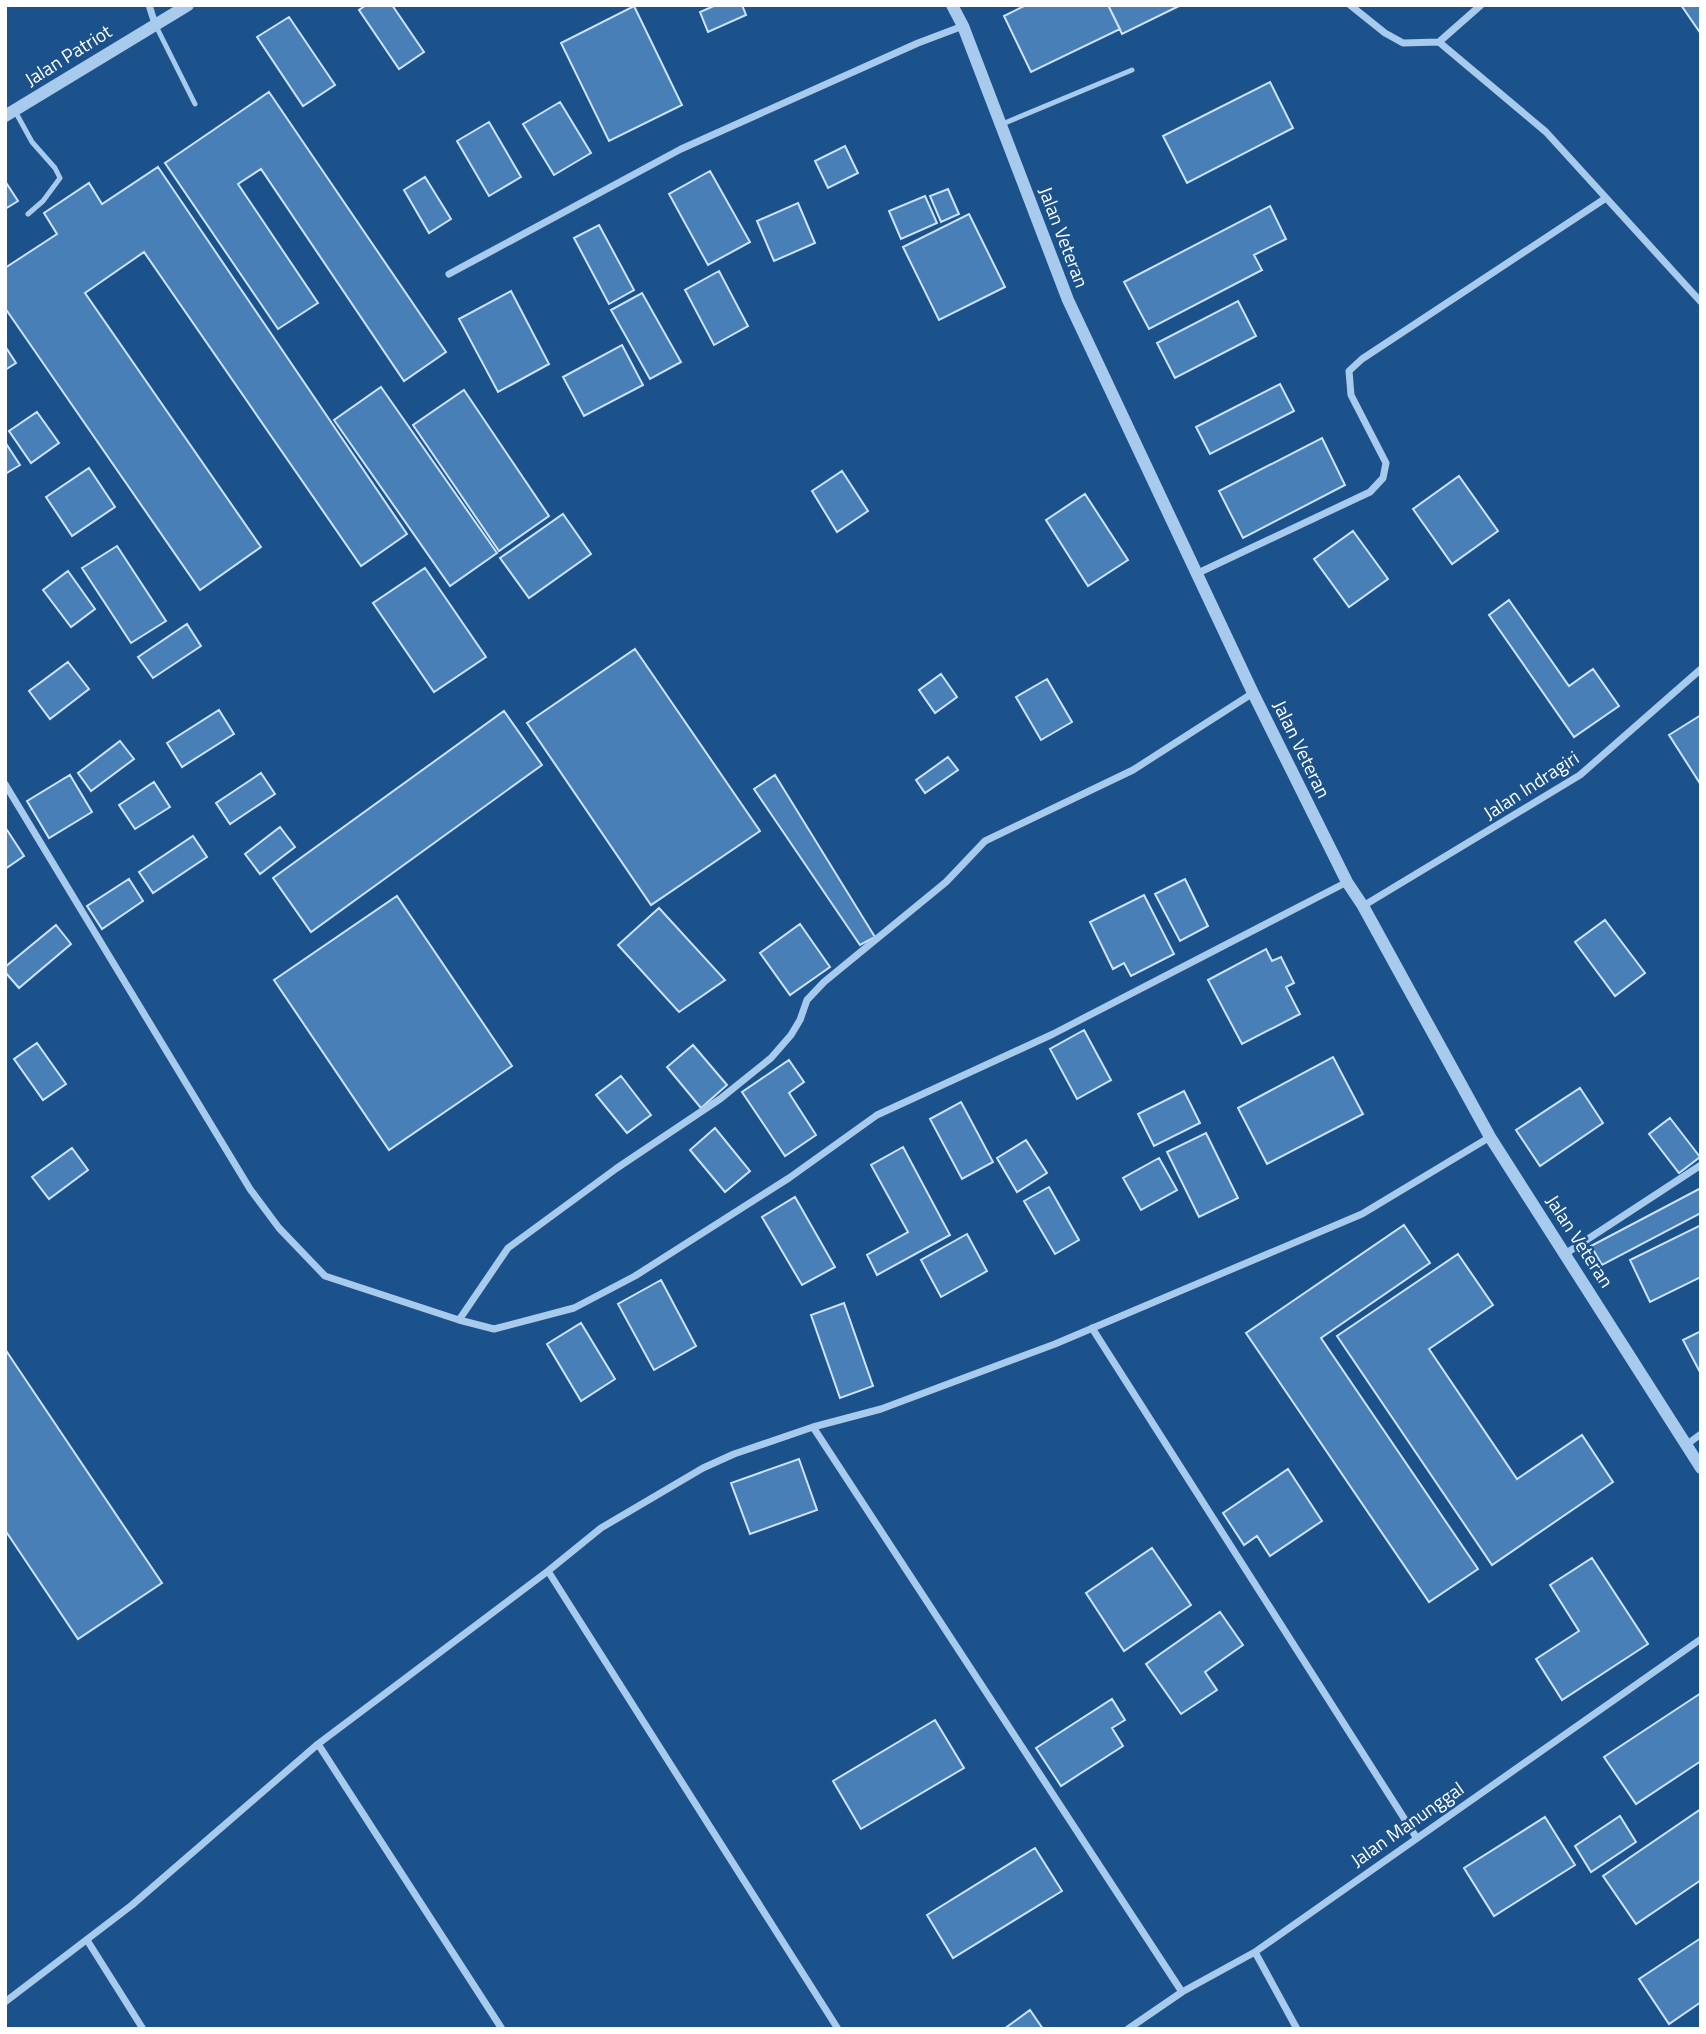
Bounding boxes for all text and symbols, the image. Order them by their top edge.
street label: Jalan Patriot [18,16,117,93]
street label: Jalan Veteran [1032,182,1097,291]
street label: Jalan Veteran [1266,695,1339,803]
street label: Jalan Indragiri [1477,743,1584,826]
street label: Jalan Veteran [1539,1188,1621,1293]
street label: Jalan Manunggal [1344,1774,1469,1874]

